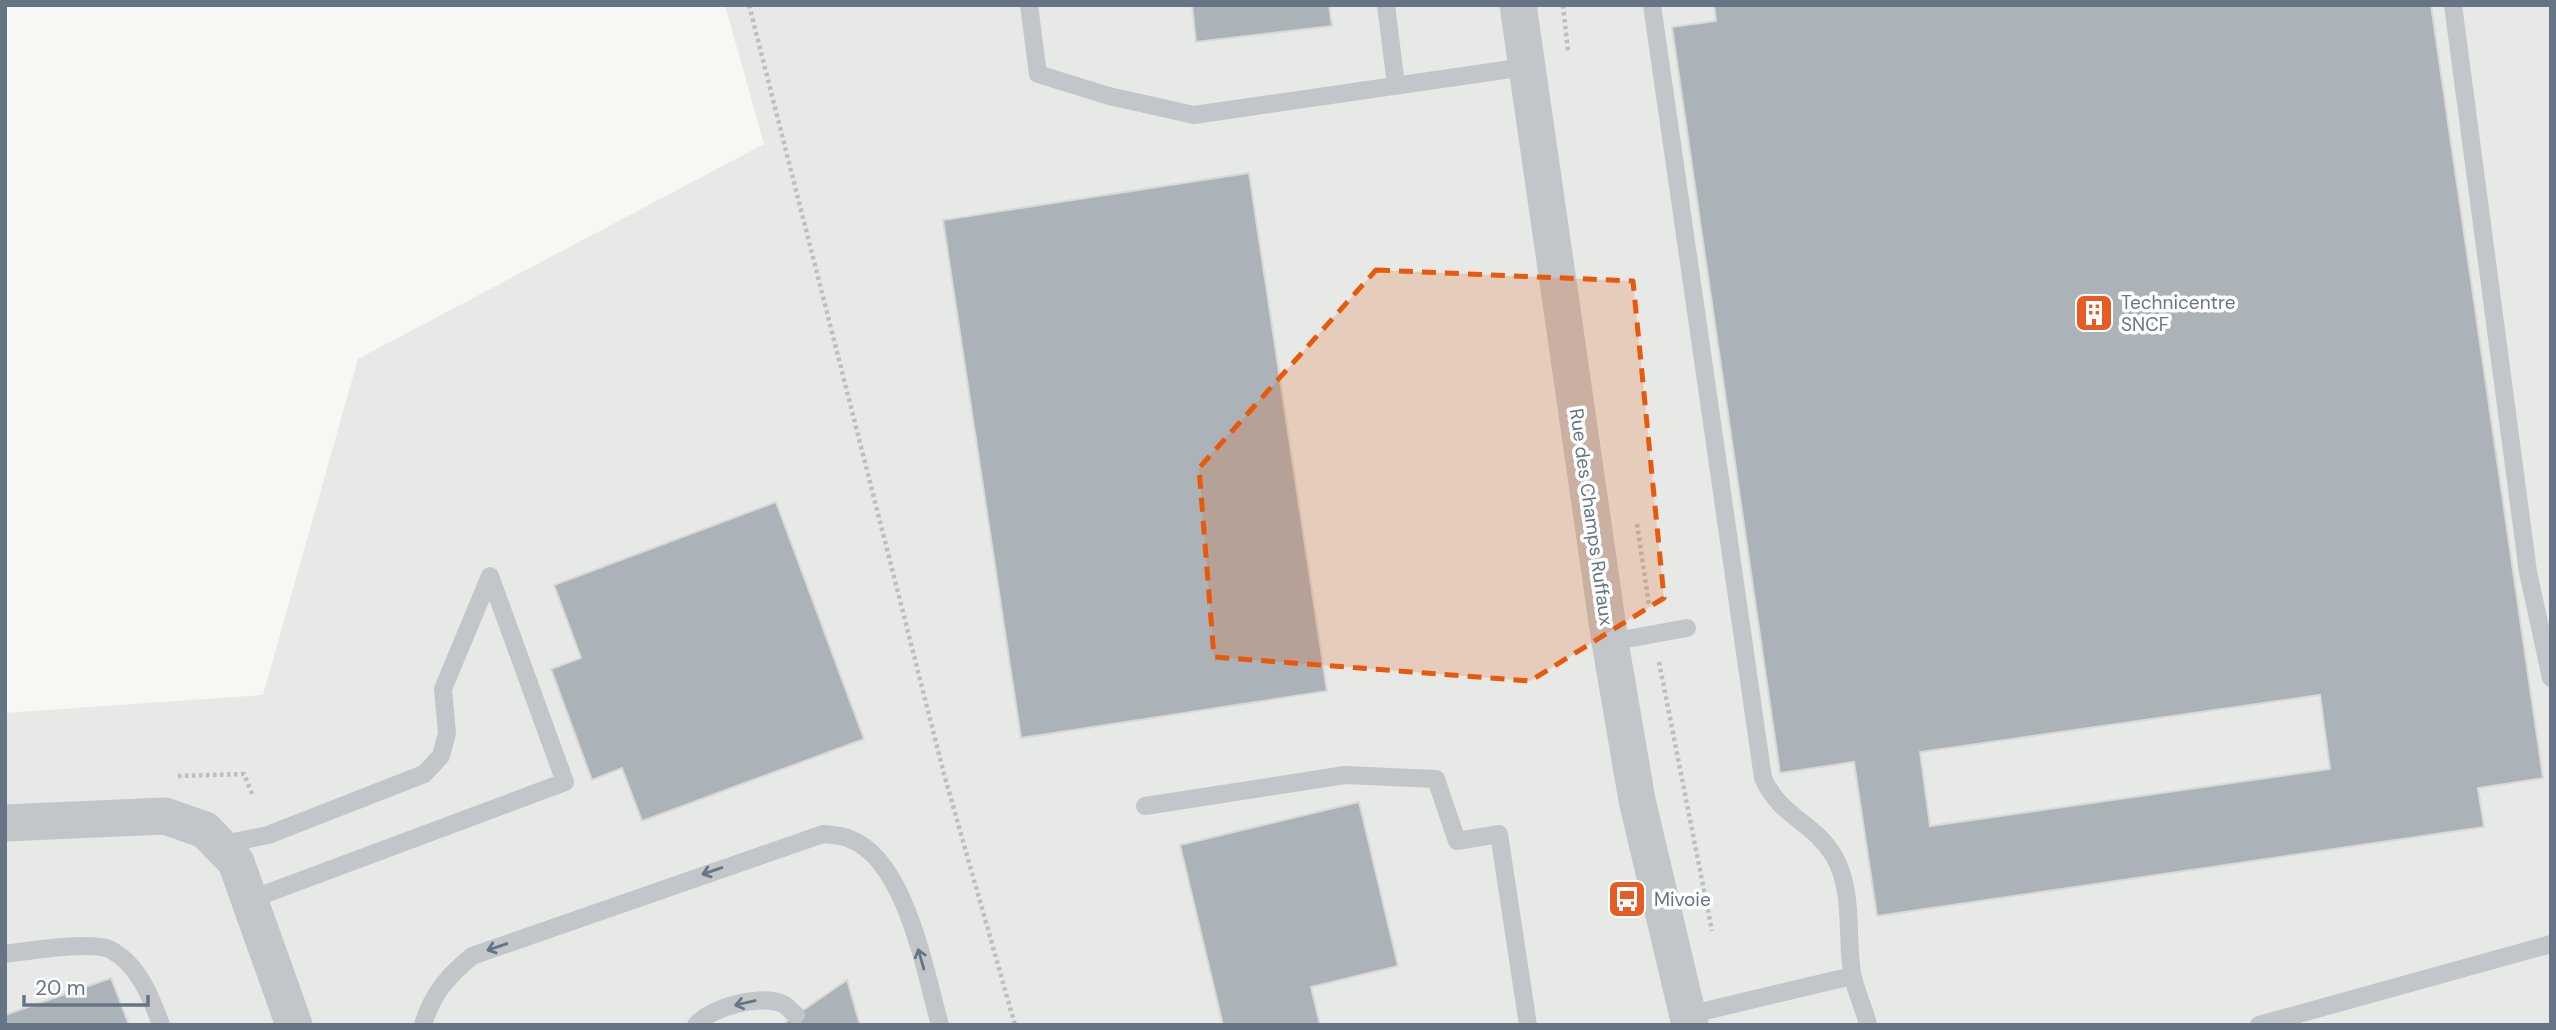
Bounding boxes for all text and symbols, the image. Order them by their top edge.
place label: Technicentre SNCF [2121,290,2235,337]
building icon: Technicentre SNCF [2073,292,2115,334]
street label: Rue des Champs Ruffaux [1564,407,1619,628]
one-way arrow [701,866,723,878]
bus stop icon: Mivoie [1606,878,1648,920]
place label: Mivoie [1654,887,1711,912]
one-way arrow [487,942,509,954]
one-way arrow [913,948,926,970]
scale bar [24,964,149,1008]
text: 20 m [35,974,86,1002]
one-way arrow [735,998,757,1011]

